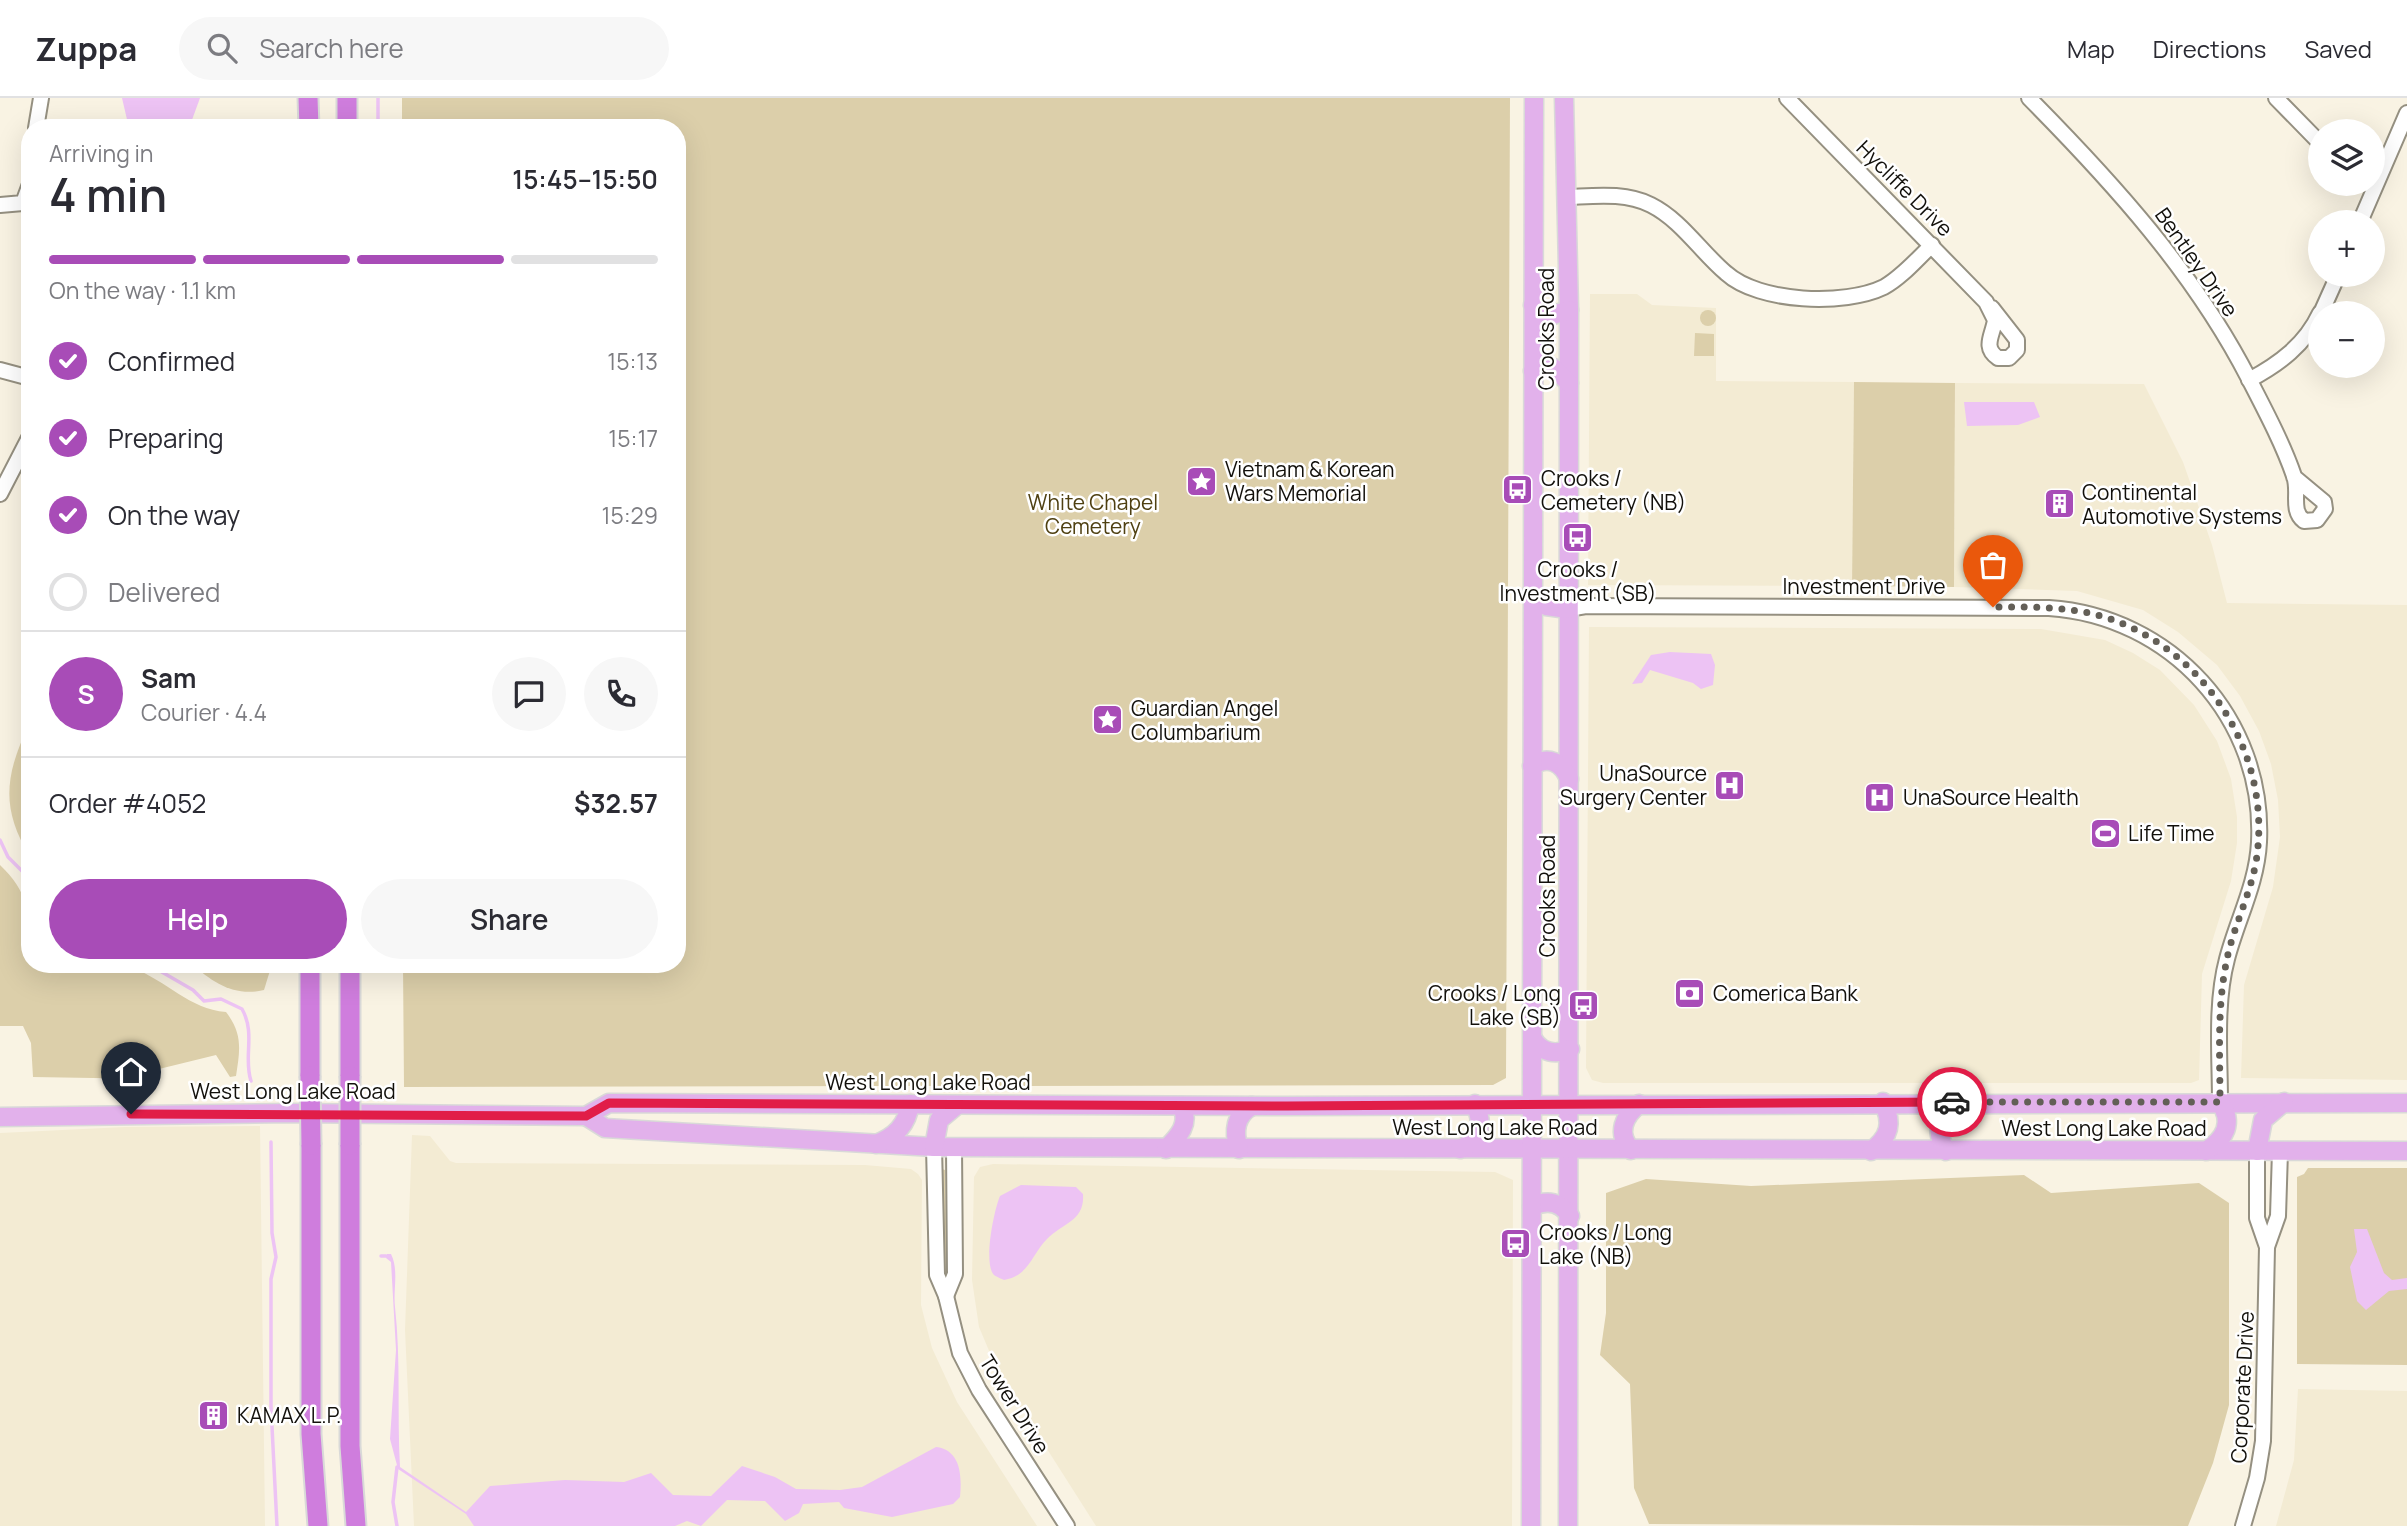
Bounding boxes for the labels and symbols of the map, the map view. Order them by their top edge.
street label: Hycliffe Drive [1851,134,1959,242]
street label: Bentley Drive [2149,202,2245,322]
street label: Crooks Road [1532,268,1560,390]
place label: Vietnam & Korean Wars Memorial [1225,455,1394,507]
place icon: Vietnam & Korean Wars Memorial [1185,464,1219,498]
place label: Crooks / Cemetery (NB) [1541,464,1686,516]
bus stop icon: Crooks / Cemetery (NB) [1501,473,1535,507]
place label: Continental Automotive Systems [2082,478,2282,530]
building icon: Continental Automotive Systems [2042,487,2076,521]
park label: White Chapel Cemetery [1028,488,1158,540]
bus stop icon: Crooks / Investment (SB) [1561,520,1595,554]
pin [1963,535,2023,607]
place label: Crooks / Investment (SB) [1500,555,1657,607]
street label: Investment Drive [1782,572,1946,600]
place label: Guardian Angel Columbarium [1131,694,1278,746]
place icon: Guardian Angel Columbarium [1091,703,1125,737]
place label: UnaSource Surgery Center [1560,759,1707,811]
hospital icon: UnaSource Surgery Center [1713,768,1747,802]
hospital icon: UnaSource Health [1863,780,1897,814]
place label: UnaSource Health [1903,783,2079,811]
sports icon: Life Time [2088,816,2122,850]
place label: Life Time [2128,819,2215,847]
street label: Crooks Road [1533,835,1561,957]
bank icon: Comerica Bank [1673,976,1707,1010]
place label: Crooks / Long Lake (SB) [1428,979,1561,1031]
place label: Comerica Bank [1713,979,1858,1007]
bus stop icon: Crooks / Long Lake (SB) [1567,988,1601,1022]
pin [101,1042,161,1114]
courier [1917,1067,1987,1137]
street label: West Long Lake Road [825,1068,1031,1096]
street label: West Long Lake Road [190,1077,396,1105]
street label: West Long Lake Road [1392,1113,1598,1141]
street label: West Long Lake Road [2001,1114,2207,1142]
place label: Crooks / Long Lake (NB) [1539,1218,1672,1270]
bus stop icon: Crooks / Long Lake (NB) [1499,1227,1533,1261]
street label: Corporate Drive [2224,1310,2260,1464]
street label: Tower Drive [974,1349,1056,1459]
building icon: KAMAX L.P. [197,1398,231,1432]
place label: KAMAX L.P. [237,1401,341,1429]

